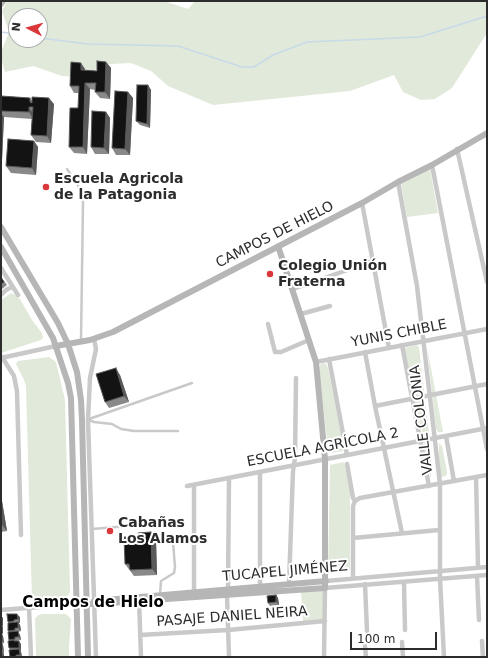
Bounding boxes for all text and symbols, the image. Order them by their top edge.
north arrow [8,8,48,48]
text: N [10,22,24,32]
place label: Escuela Agricola de la Patagonia [54,171,184,204]
marker: Escuela Agricola de la Patagonia [41,182,51,192]
street label: CAMPOS DE HIELO [213,198,337,272]
place label: Colegio Unión Fraterna [278,258,387,290]
marker: Colegio Unión Fraterna [265,269,275,279]
street label: YUNIS CHIBLE [350,316,448,352]
street label: VALLE COLONIA [407,364,437,476]
street label: ESCUELA AGRÍCOLA 2 [245,425,401,471]
place label: Cabañas Los Alamos [118,515,207,548]
marker: Cabañas Los Alamos [105,526,115,536]
street label: TUCAPEL JIMÉNEZ [222,558,348,586]
district label: Campos de Hielo [22,594,164,612]
street label: PASAJE DANIEL NEIRA [156,603,308,631]
scale bar [352,624,439,650]
text: 100 m [357,632,395,646]

